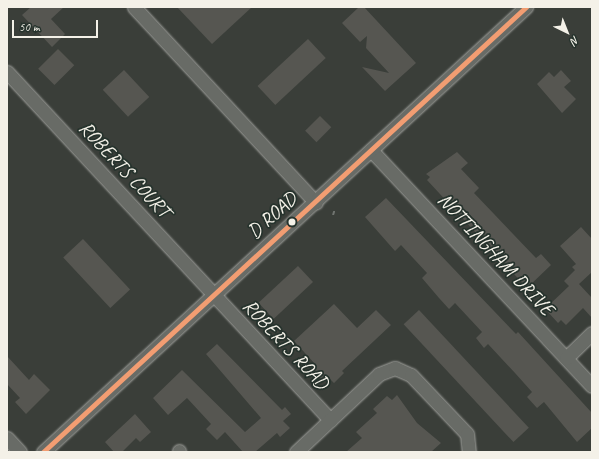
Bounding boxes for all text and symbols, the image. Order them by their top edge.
scale bar [14,12,100,38]
north arrow [547,12,587,52]
text: 50 m [19,19,39,35]
text: N [568,33,582,48]
street label: ROBERTS COURT [75,116,175,222]
street label: D ROAD [242,187,302,243]
street label: NOTTINGHAM DRIVE [433,188,559,320]
unlabelled marker [287,217,297,227]
street label: ROBERTS ROAD [238,293,334,395]

